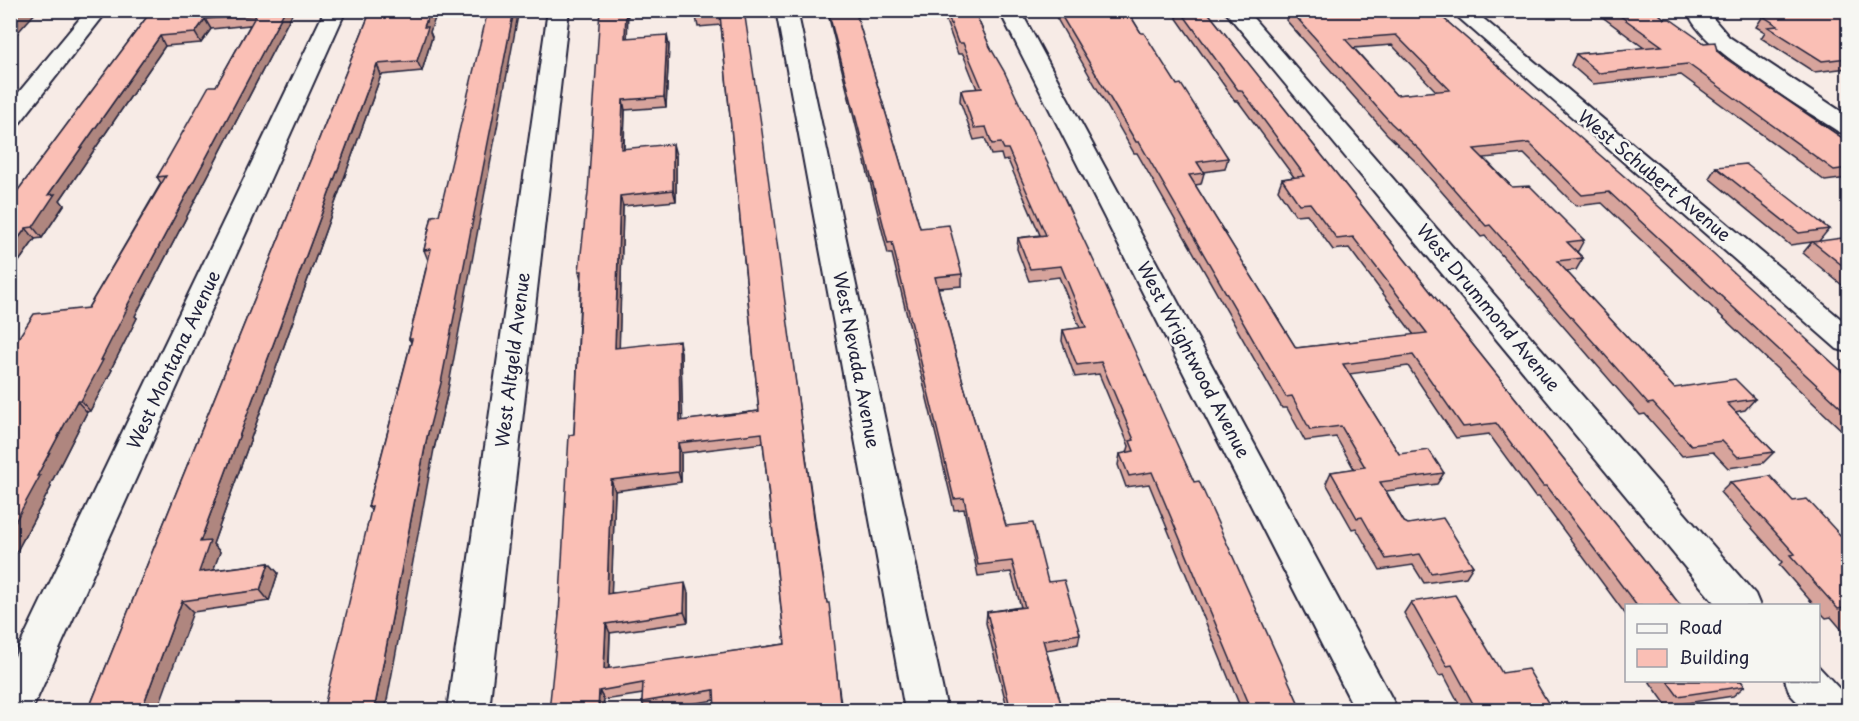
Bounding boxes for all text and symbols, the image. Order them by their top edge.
street label: West Schubert Avenue [1572,103,1738,247]
street label: West Drummond Avenue [1411,217,1568,397]
street label: West Wrightwood Avenue [1131,256,1258,463]
street label: West Montana Avenue [119,265,226,453]
street label: West Nevada Avenue [827,269,888,451]
street label: West Altgeld Avenue [487,270,536,449]
legend [1625,604,1820,682]
text: Road [1679,613,1723,640]
text: Building [1679,643,1749,670]

